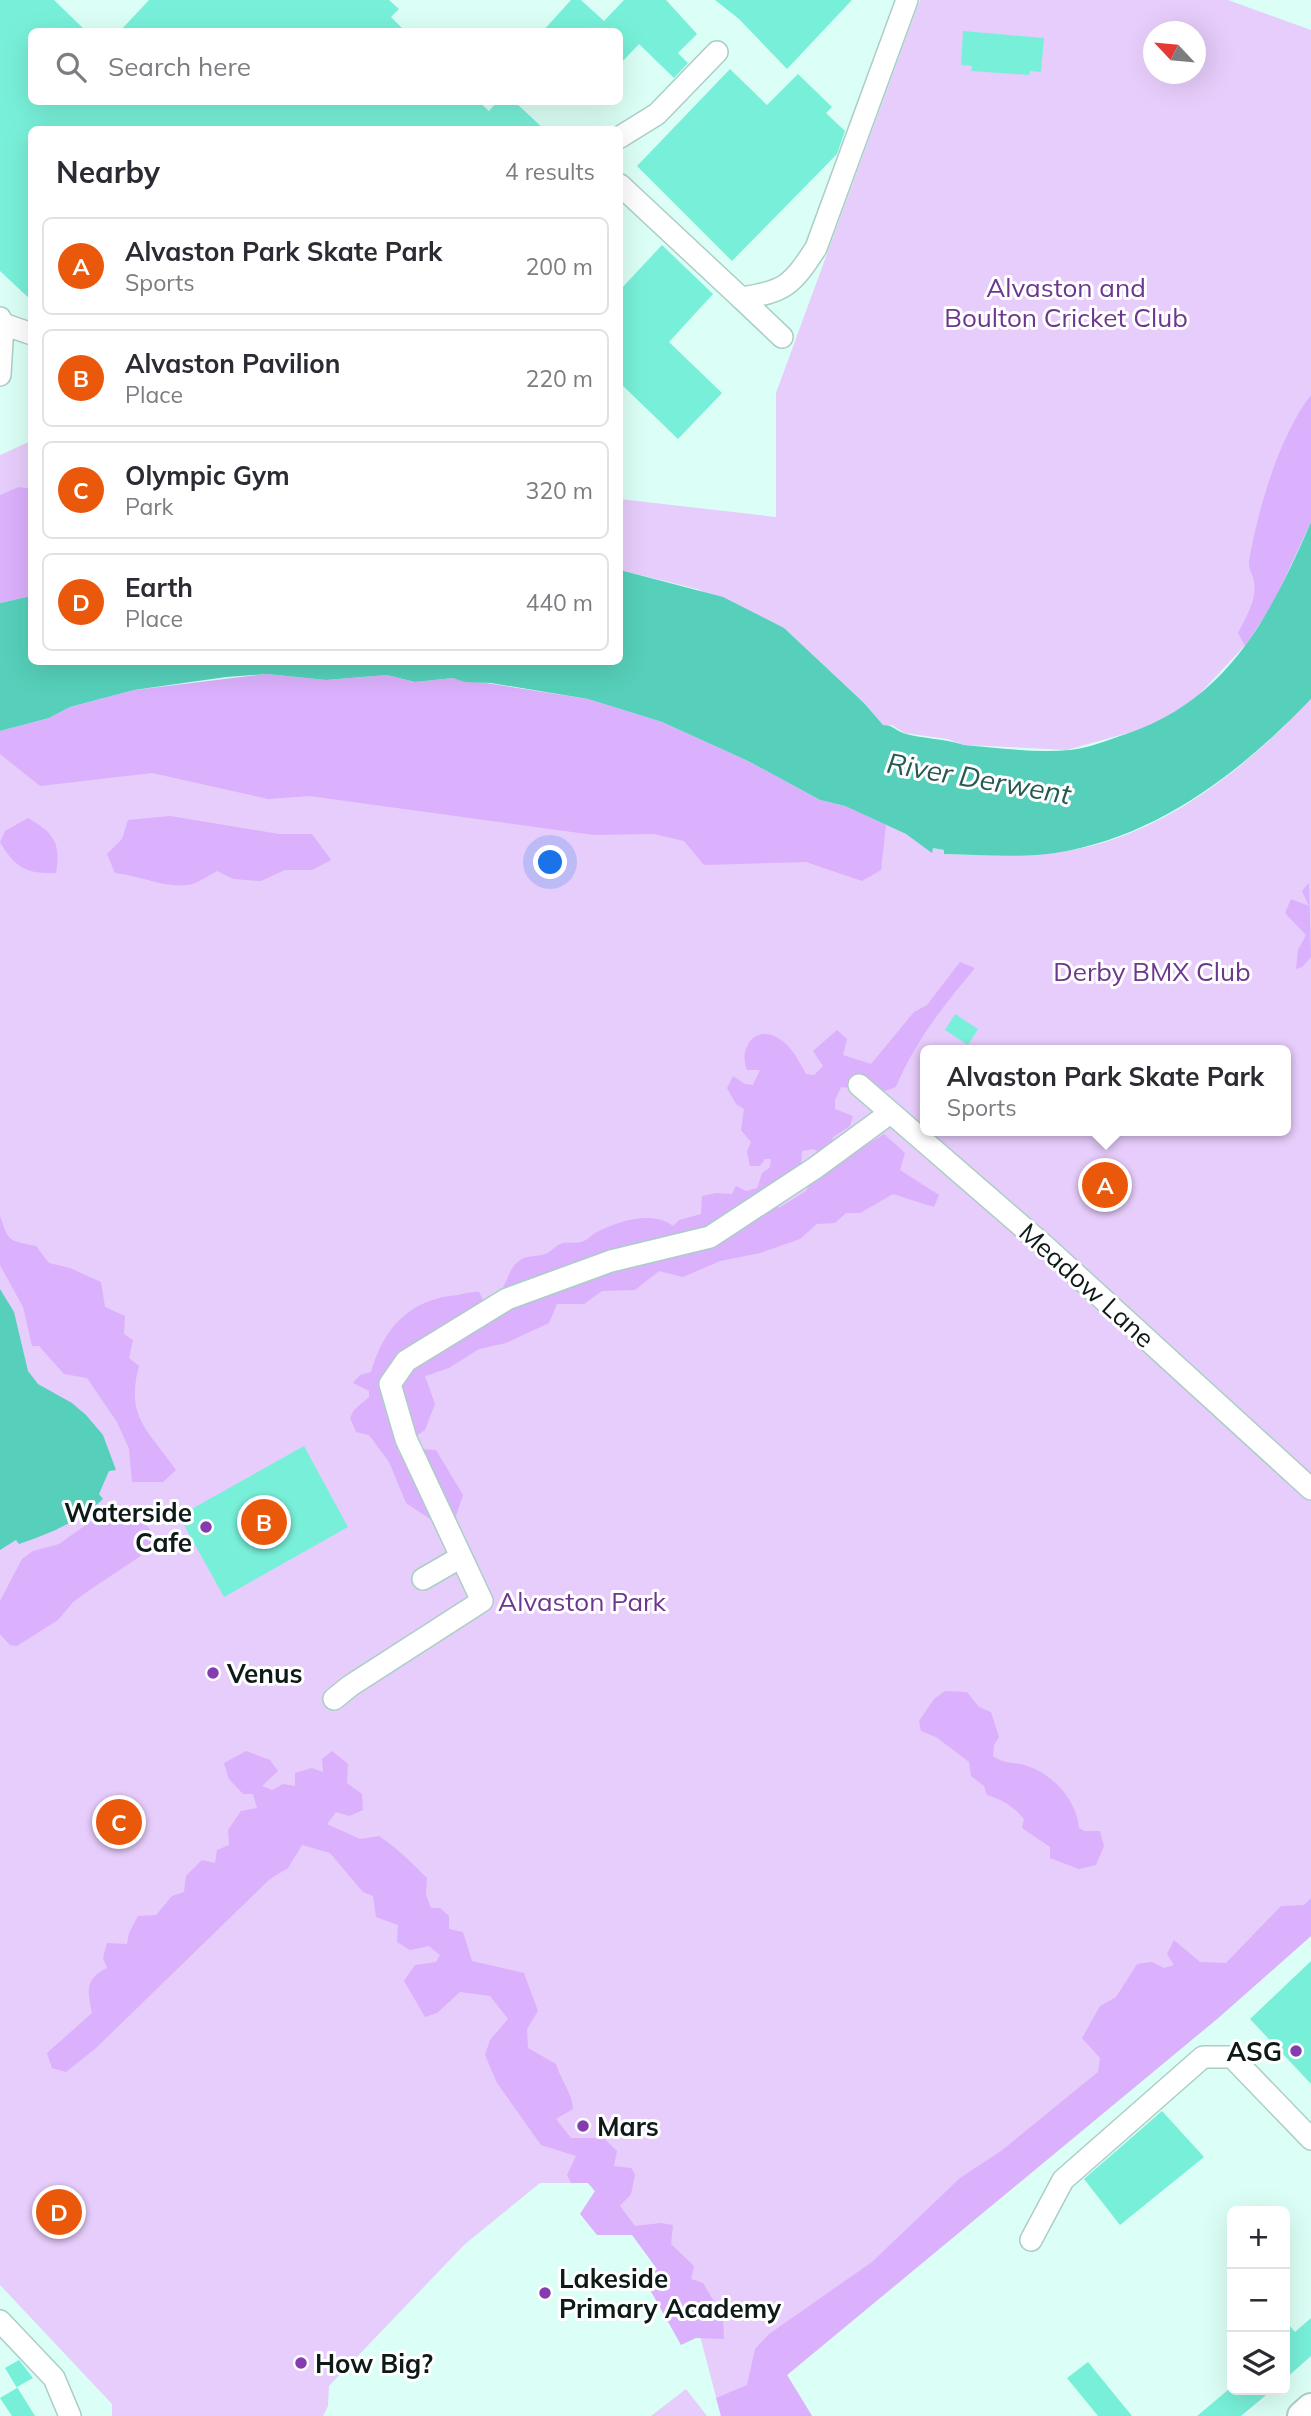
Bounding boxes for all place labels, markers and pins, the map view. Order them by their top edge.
pin: A [1082,1159,1128,1211]
place label: Waterside Cafe [64,1496,192,1559]
pin: B [241,1496,287,1548]
marker: Waterside Cafe [198,1519,214,1535]
place label: Venus [226,1657,303,1690]
marker: Venus [205,1665,221,1681]
pin: C [96,1796,142,1848]
place label: ASG [1227,2035,1282,2068]
marker: ASG [1288,2043,1304,2059]
place label: Mars [597,2110,659,2143]
marker: Mars [575,2118,591,2134]
pin: D [36,2186,82,2238]
place label: Lakeside Primary Academy [559,2262,782,2325]
marker: Lakeside Primary Academy [537,2285,553,2301]
place label: How Big? [315,2347,433,2380]
marker: How Big? [293,2355,309,2371]

